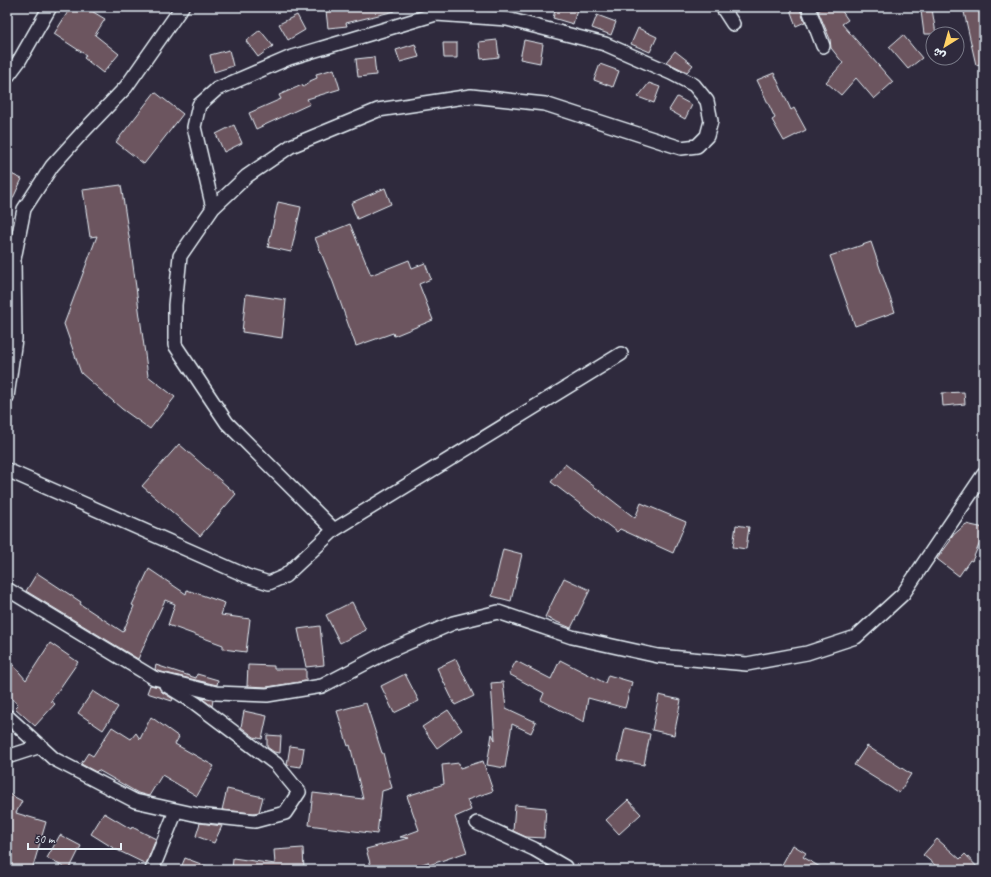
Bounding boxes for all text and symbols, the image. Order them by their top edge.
north arrow [925,26,965,66]
text: ش [930,45,948,63]
scale bar [28,825,121,851]
text: 50 m [34,831,56,847]

